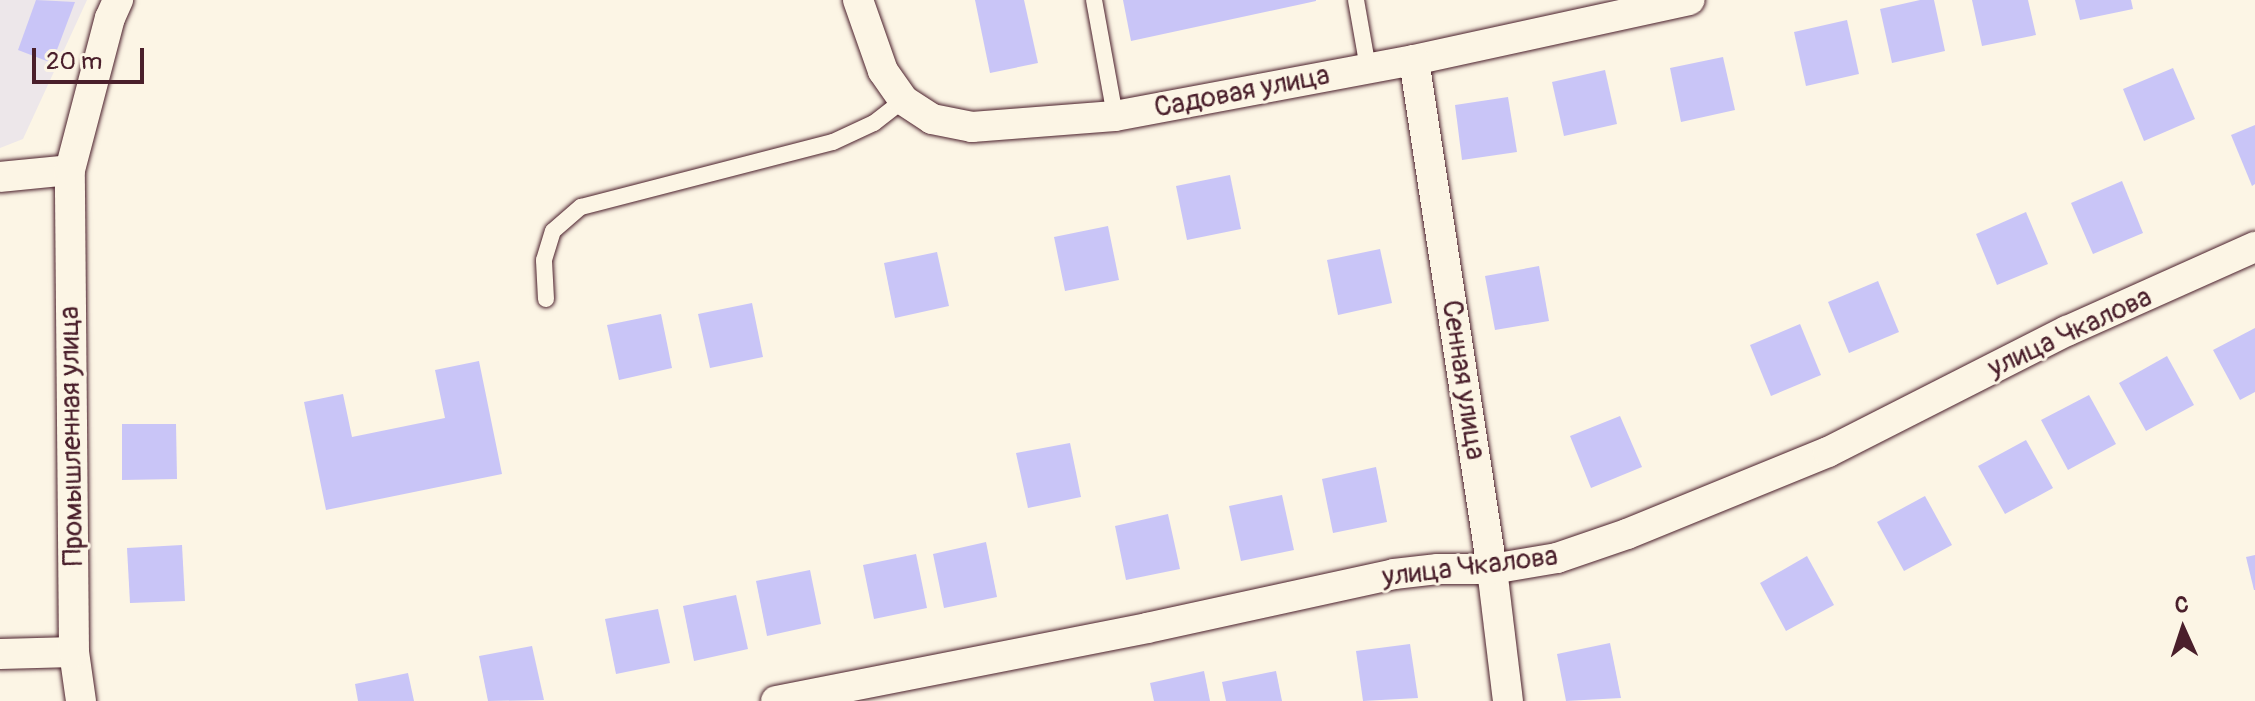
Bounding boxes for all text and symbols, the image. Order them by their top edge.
scale bar [36,32,148,82]
text: 20 m [46,47,102,76]
street label: Садовая улица [1151,59,1333,125]
street label: улица Чкалова [1983,280,2157,386]
street label: Сенная улица [1434,298,1492,462]
street label: Промышленная улица [53,306,91,566]
street label: улица Чкалова [1380,540,1560,594]
north arrow [2143,589,2223,669]
text: С [2174,591,2189,619]

